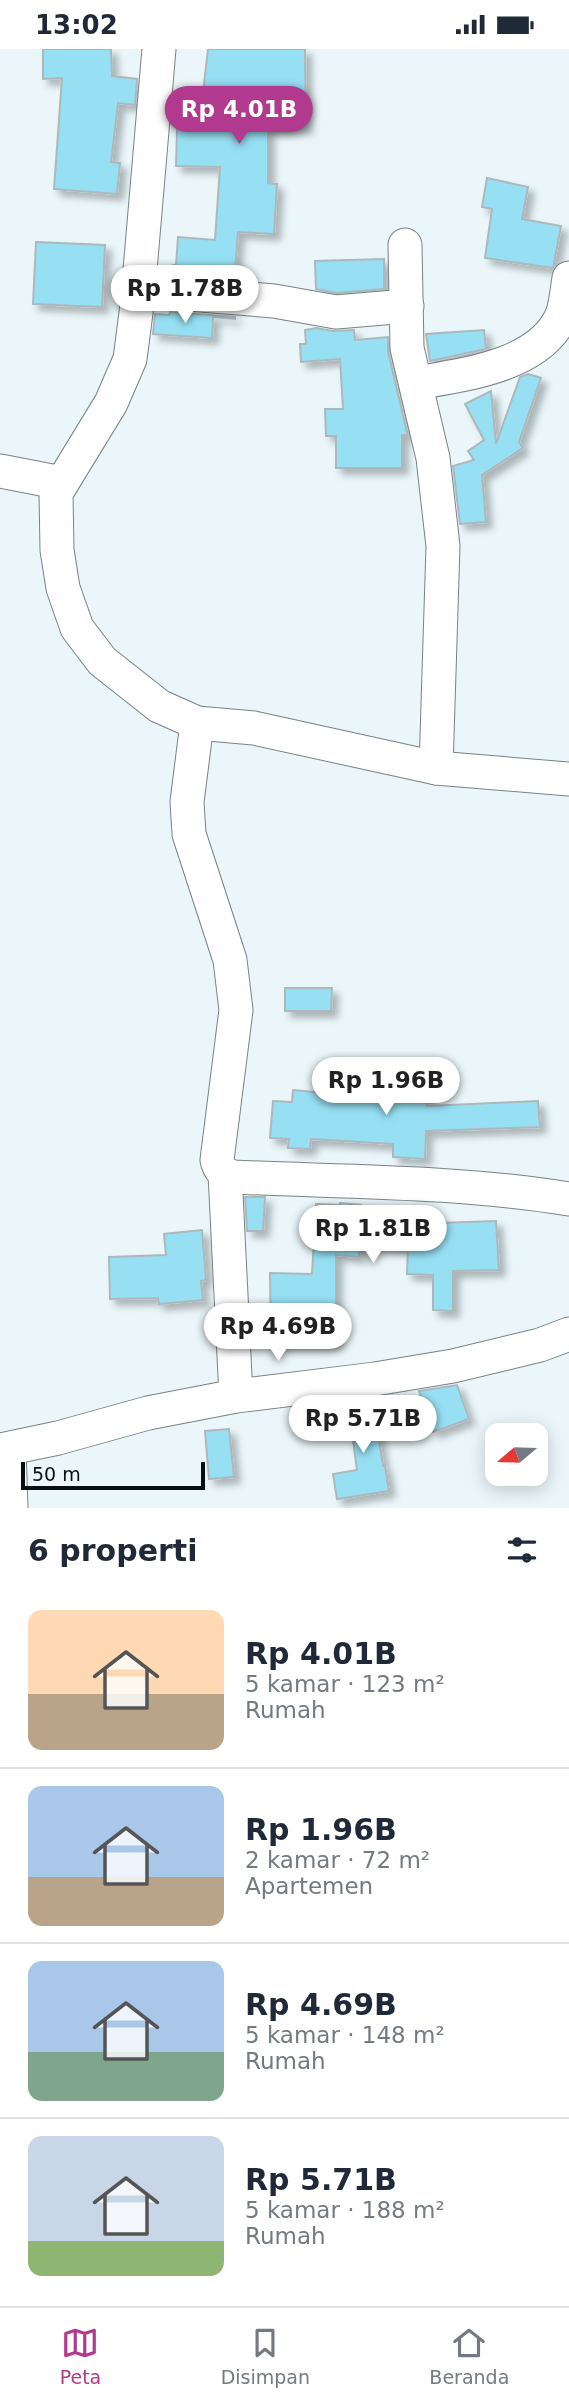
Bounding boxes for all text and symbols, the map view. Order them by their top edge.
text: 13:02 [35,10,118,40]
pin: Rp 4.01B [167,87,311,146]
text: Rp 4.01B [181,96,297,122]
pin: Rp 1.78B [113,265,257,325]
text: Rp 1.78B [127,275,243,301]
pin: Rp 1.96B [314,1058,458,1117]
text: Rp 1.96B [328,1067,444,1093]
pin: Rp 1.81B [301,1205,445,1265]
text: Rp 1.81B [315,1215,431,1241]
pin: Rp 4.69B [206,1303,350,1363]
text: Rp 4.69B [220,1313,336,1339]
pin: Rp 5.71B [291,1395,435,1455]
text: Rp 5.71B [305,1405,421,1431]
north arrow [485,1423,548,1486]
map controls [485,1423,548,1486]
scale bar [21,1459,205,1491]
text: 50 m [32,1463,81,1485]
icon: filters [503,1531,541,1569]
text: 6 properti [28,1533,197,1568]
text: Rp 4.01B [245,1636,397,1671]
icon: home [84,1638,168,1722]
text: 5 kamar · 123 m² [245,1671,445,1697]
text: Rumah [245,1697,326,1723]
text: Rp 1.96B [245,1812,397,1847]
icon: home [84,1814,168,1898]
text: 2 kamar · 72 m² [245,1847,430,1873]
text: Apartemen [245,1873,373,1899]
text: Rp 4.69B [245,1987,397,2022]
icon: home [84,1989,168,2073]
text: 5 kamar · 148 m² [245,2022,445,2048]
text: Rumah [245,2048,326,2074]
text: Rp 5.71B [245,2162,397,2197]
icon: home [84,2164,168,2248]
text: 5 kamar · 188 m² [245,2197,445,2223]
text: Rumah [245,2223,326,2249]
tab: Peta [60,2324,101,2388]
tab: Disimpan [221,2324,310,2388]
tab: Beranda [429,2324,509,2388]

